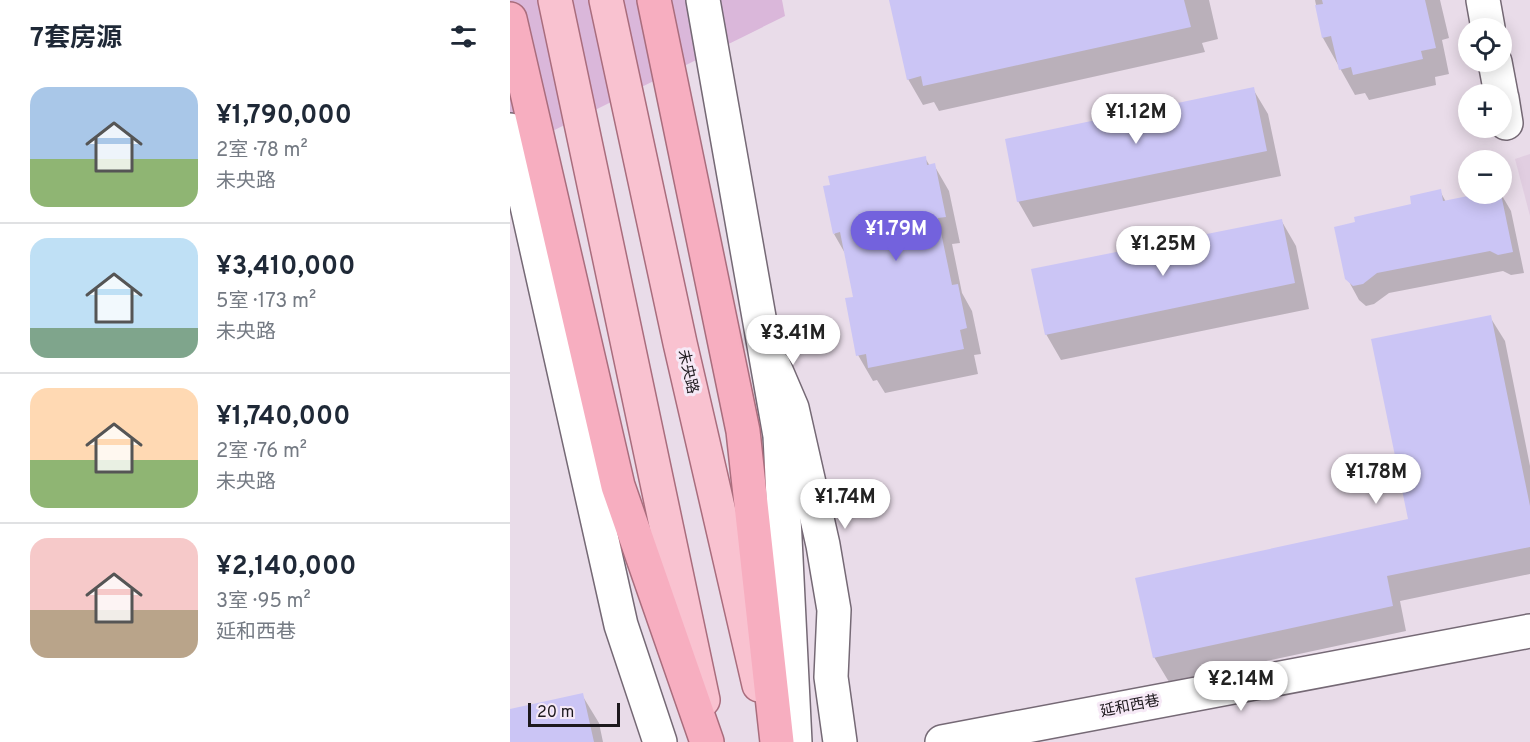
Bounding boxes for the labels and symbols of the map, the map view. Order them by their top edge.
pin: ¥1.12M [1087,94,1185,145]
pin: ¥1.79M [847,211,945,262]
pin: ¥1.25M [1114,226,1212,277]
pin: ¥3.41M [744,315,842,366]
street label: 未央路 [673,348,701,396]
pin: ¥1.78M [1327,454,1425,505]
pin: ¥1.74M [796,479,894,530]
pin: ¥2.14M [1192,661,1290,712]
street label: 延和西巷 [1099,692,1161,722]
scale bar [528,700,620,728]

